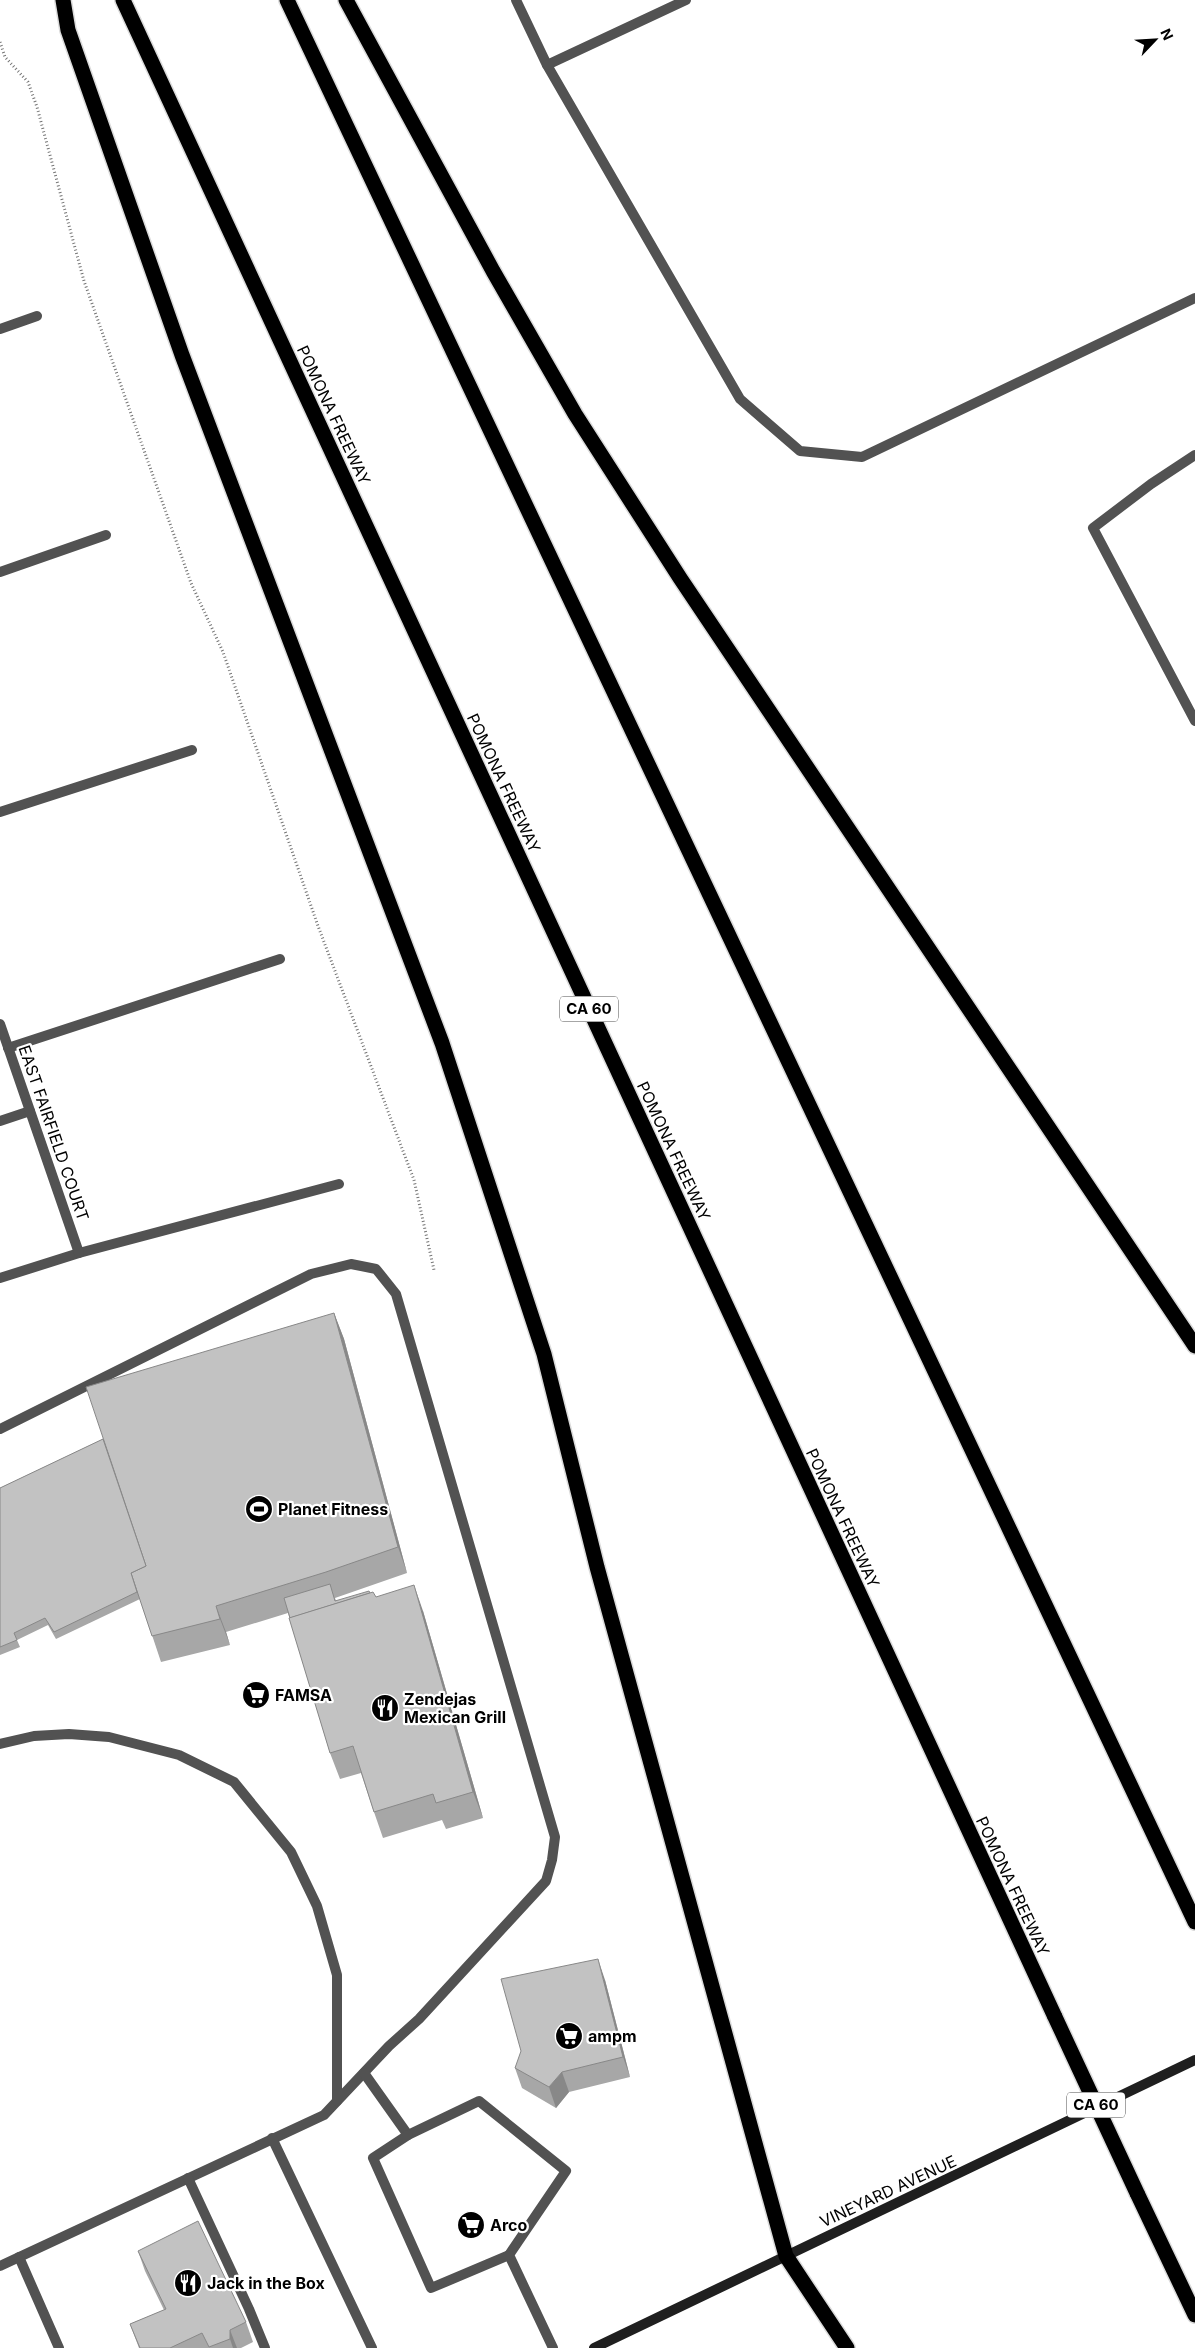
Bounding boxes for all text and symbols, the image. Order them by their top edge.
north arrow [1130,15,1180,65]
text: N [1157,26,1177,43]
street label: POMONA FREEWAY [293,342,375,488]
street label: POMONA FREEWAY [463,710,545,856]
road number: CA 60 [560,996,618,1022]
street label: EAST FAIRFIELD COURT [15,1043,93,1223]
street label: POMONA FREEWAY [633,1078,715,1224]
street label: POMONA FREEWAY [802,1445,884,1591]
sports icon: Planet Fitness [244,1494,274,1524]
place label: Planet Fitness [278,1499,388,1519]
supermarket icon: FAMSA [241,1680,271,1710]
place label: FAMSA [275,1685,332,1705]
place label: Zendejas Mexican Grill [404,1689,506,1727]
restaurant icon: Zendejas Mexican Grill [370,1693,400,1723]
street label: POMONA FREEWAY [972,1813,1054,1959]
supermarket icon: ampm [554,2021,584,2051]
place label: ampm [588,2026,637,2046]
road number: CA 60 [1067,2092,1125,2118]
street label: VINEYARD AVENUE [817,2151,959,2231]
supermarket icon: Arco [456,2210,486,2240]
place label: Arco [490,2215,527,2235]
restaurant icon: Jack in the Box [173,2268,203,2298]
place label: Jack in the Box [207,2273,325,2293]

